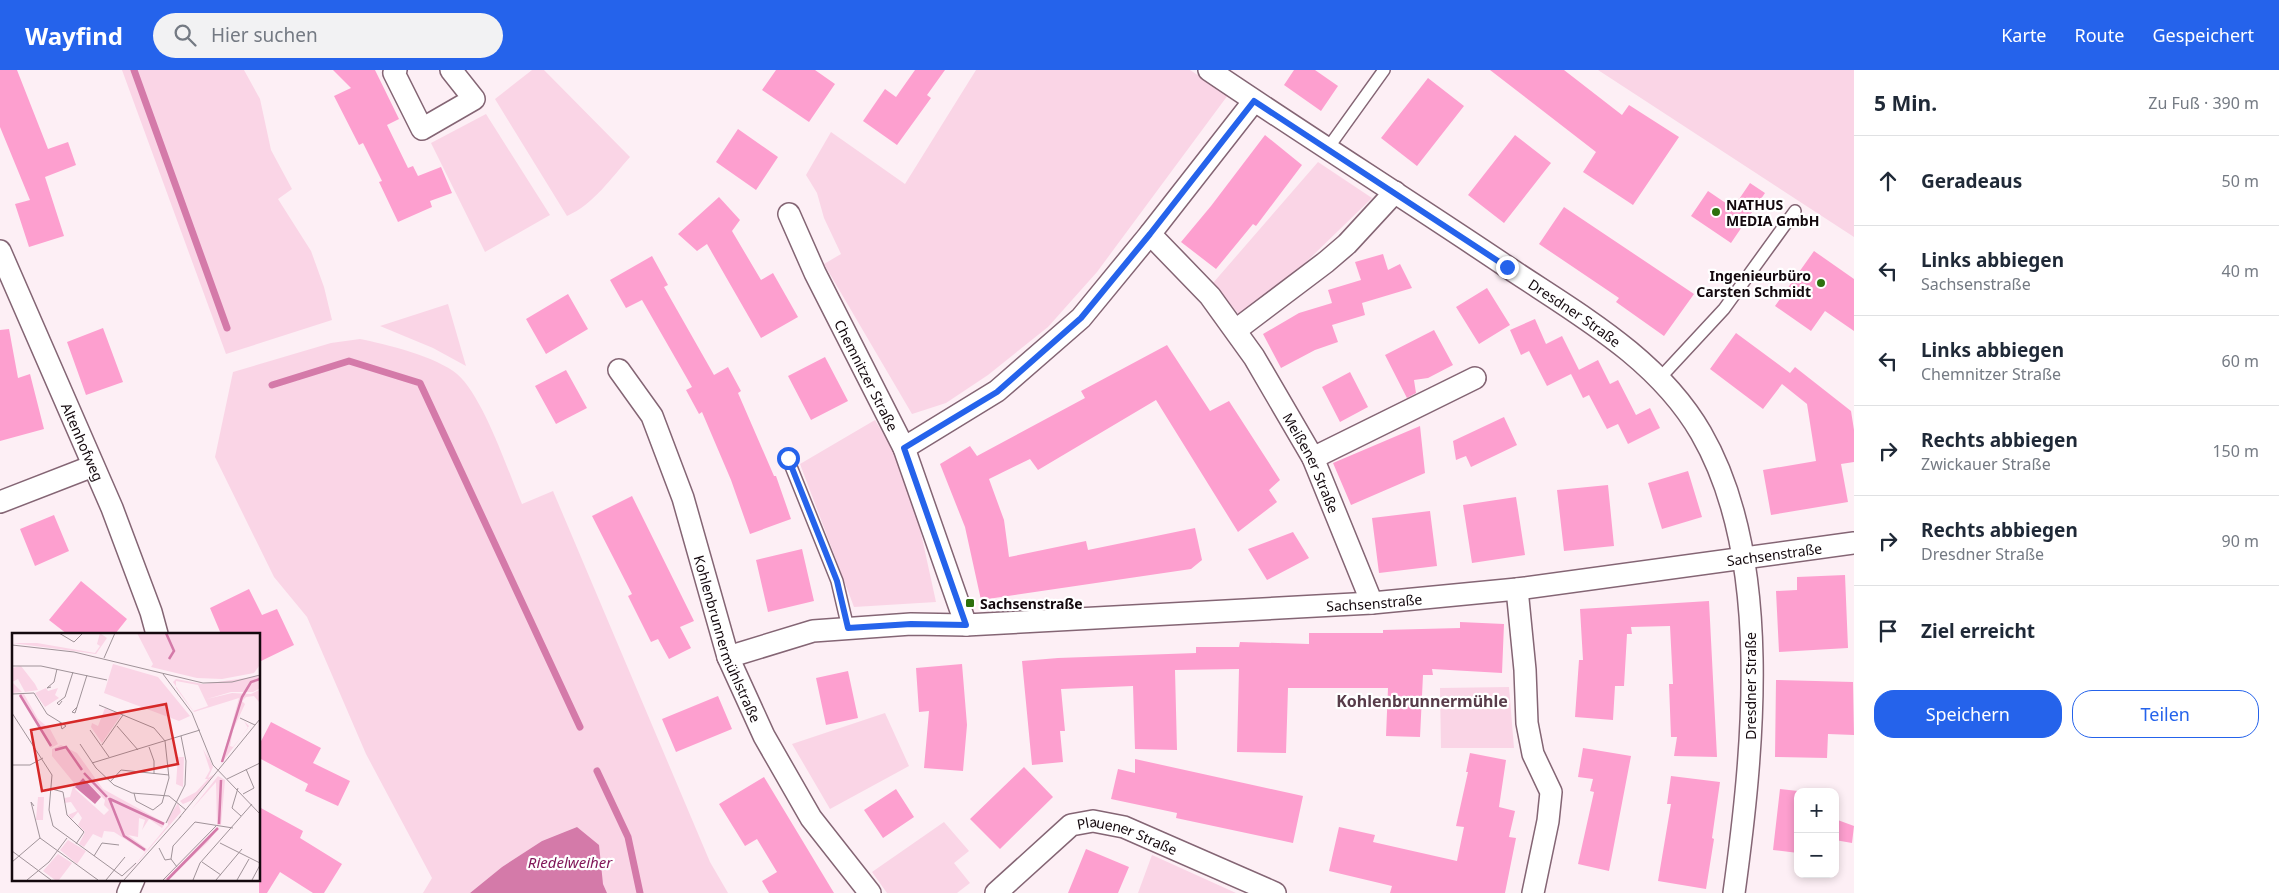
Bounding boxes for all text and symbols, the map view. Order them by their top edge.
search box [153,13,503,58]
text: Wayfind [25,19,123,52]
icon: search [171,21,199,49]
text: Hier suchen [211,22,318,48]
text: Karte [2001,23,2047,47]
text: Route [2075,23,2124,47]
text: Gespeichert [2152,23,2254,47]
text: 5 Min. [1874,89,1937,117]
text: Zu Fuß · 390 m [2148,92,2259,114]
icon: ahead [1874,167,1902,195]
text: Geradeaus [1921,168,2022,194]
text: 50 m [2222,170,2259,192]
place label: NATHUS MEDIA GmbH [1726,195,1819,230]
marker: NATHUS MEDIA GmbH [1710,206,1722,218]
text: Links abbiegen [1921,247,2064,273]
route end [1496,256,1519,279]
icon: left [1874,257,1902,285]
text: 40 m [2222,260,2259,282]
place label: Ingenieurbüro Carsten Schmidt [1696,266,1811,301]
text: Sachsenstraße [1921,273,2031,295]
street label: Dresdner Straße [1525,274,1625,351]
marker: Ingenieurbüro Carsten Schmidt [1815,277,1827,289]
street label: Chemnitzer Straße [831,316,903,434]
text: Links abbiegen [1921,337,2064,363]
icon: left [1874,347,1902,375]
text: 60 m [2222,350,2259,372]
text: Chemnitzer Straße [1921,363,2061,385]
street label: Altenhofweg [58,400,109,484]
street label: Meißener Straße [1279,409,1344,516]
text: Rechts abbiegen [1921,427,2078,453]
icon: right [1874,437,1902,465]
text: 150 m [2212,440,2259,462]
route start [777,447,800,470]
text: Zwickauer Straße [1921,453,2051,475]
text: Rechts abbiegen [1921,517,2078,543]
icon: right [1874,527,1902,555]
text: 90 m [2222,530,2259,552]
street label: Sachsenstraße [1725,538,1823,570]
text: Dresdner Straße [1921,543,2044,565]
street label: Kohlenbrunnermühlstraße [690,553,766,725]
street label: Sachsenstraße [1326,589,1423,615]
place label: Sachsenstraße [980,594,1083,613]
marker: Sachsenstraße [964,597,976,609]
icon: arrive [1874,617,1902,645]
text: Ziel erreicht [1921,618,2035,644]
street label: Dresdner Straße [1741,632,1760,740]
inset map [12,633,260,880]
district label: Kohlenbrunnermühle [1336,690,1508,712]
button: Speichern [1874,690,2062,738]
button: Teilen [2072,690,2259,738]
map controls [1794,788,1839,878]
button: + [1794,788,1839,833]
street label: Plauener Straße [1075,811,1181,859]
button: − [1794,833,1839,878]
water label: Riedelweiher [528,852,613,872]

